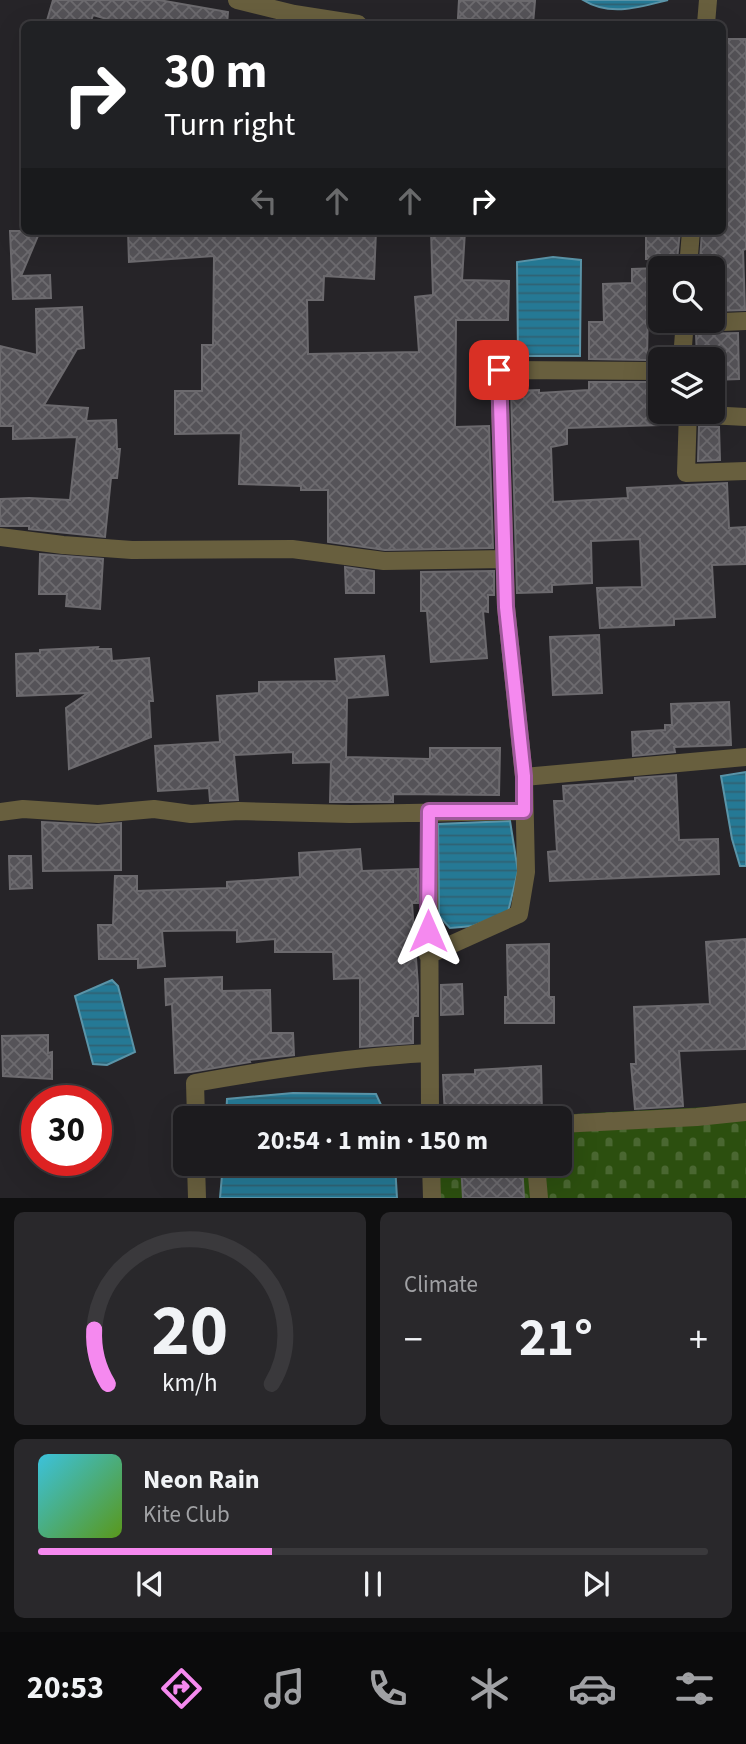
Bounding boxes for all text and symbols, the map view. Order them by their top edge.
text: 30 m [164,37,268,107]
icon: right [49,49,140,140]
text: Turn right [164,102,295,148]
icon: left [245,182,283,220]
icon: ahead [318,182,356,220]
icon: ahead [391,182,429,220]
icon: right [464,182,502,220]
map controls [648,256,725,424]
button: search [648,256,725,333]
pin [469,340,529,400]
button: layers [648,347,725,424]
icon: arrive [480,351,518,389]
position arrow [391,894,465,968]
speed limit sign: 30 [21,1085,112,1176]
text: 20:54 · 1 min · 150 m [257,1122,488,1159]
text: Climate [404,1268,478,1301]
text: 20 [152,1280,228,1384]
text: 21° [519,1302,593,1376]
text: − [404,1313,423,1367]
text: + [689,1313,708,1367]
text: km/h [162,1365,218,1401]
text: Neon Rain [143,1461,260,1498]
text: Kite Club [143,1498,230,1531]
icon: previous [131,1565,169,1603]
icon: pause [354,1565,392,1603]
icon: next [577,1565,615,1603]
icon: directions [157,1664,206,1713]
icon: music [260,1664,309,1713]
icon: phone [363,1664,412,1713]
icon: climate [465,1664,514,1713]
icon: car [568,1664,617,1713]
icon: filters [670,1664,719,1713]
text: 20:53 [27,1665,104,1711]

